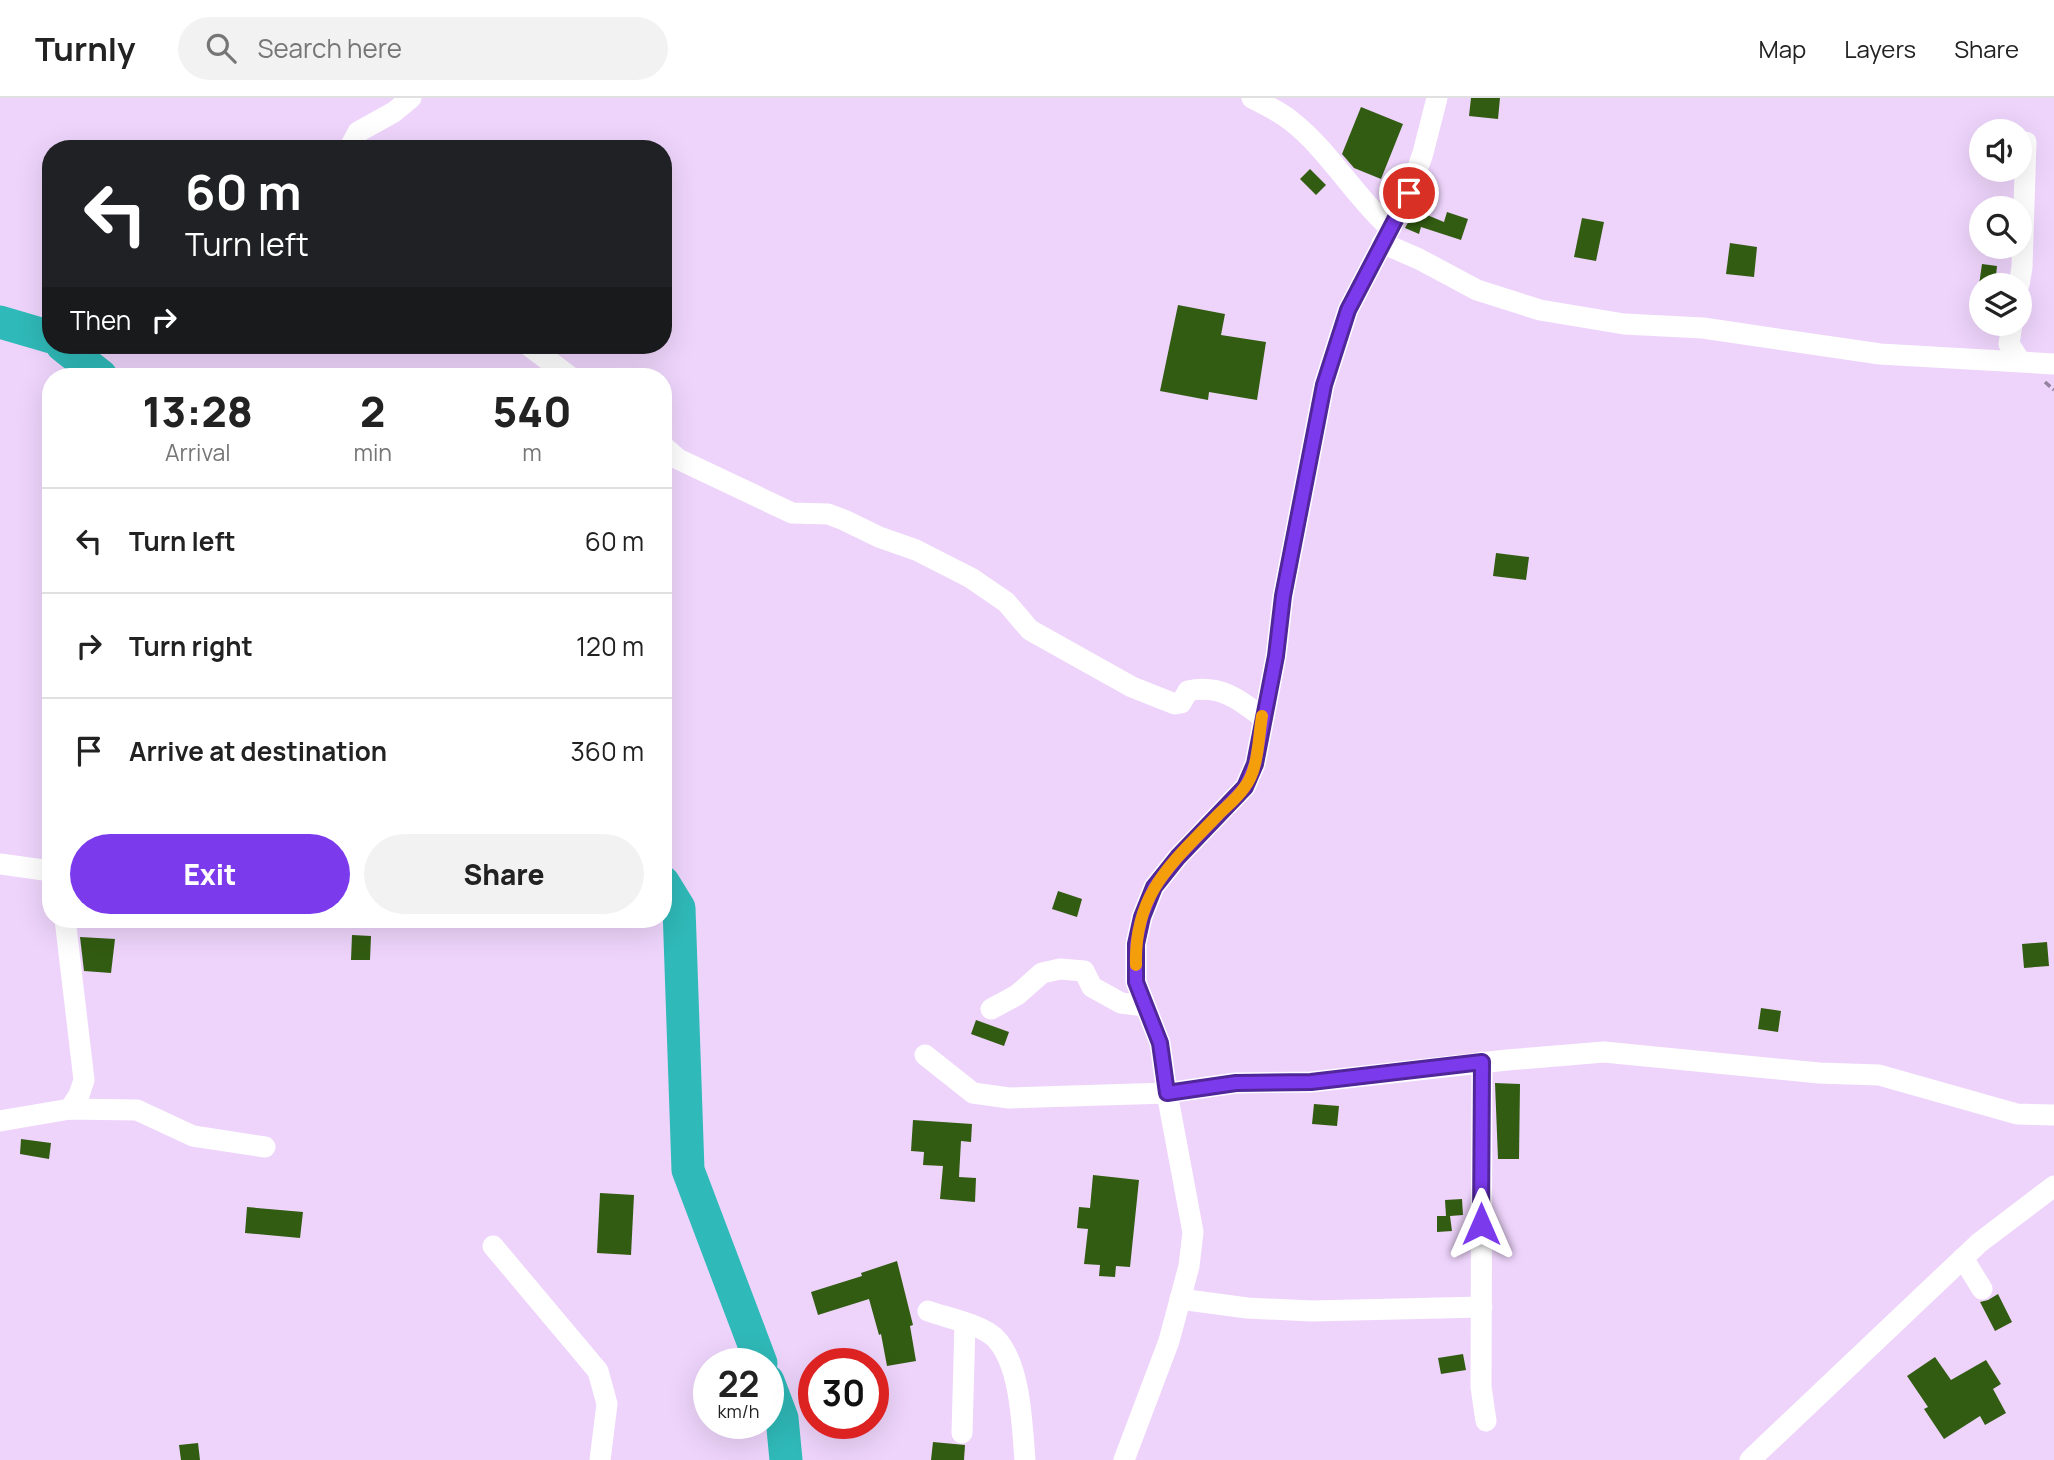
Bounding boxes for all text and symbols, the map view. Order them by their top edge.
search box [178,17,668,80]
text: Turnly [35,26,136,71]
icon: search [202,29,240,67]
text: Search here [258,30,402,66]
text: Map [1759,32,1806,65]
text: Layers [1844,32,1916,65]
text: Share [1954,32,2019,65]
map controls [1969,119,2032,336]
button: sound [1969,119,2032,182]
text: 60 m [185,158,302,225]
pin [1379,163,1439,223]
icon: left [70,168,161,259]
icon: arrive [1390,174,1428,212]
button: search [1969,196,2032,259]
text: Turn left [185,222,309,266]
button: layers [1969,273,2032,336]
icon: right [145,301,183,339]
text: Then [70,302,131,338]
text: 13:28 [143,382,253,440]
text: 2 [360,382,385,440]
text: 540 [493,382,571,440]
text: Arrival [165,436,231,468]
text: min [353,436,392,468]
text: m [522,436,542,468]
icon: left [70,522,108,560]
text: Turn left [129,523,236,559]
text: 60 m [585,523,644,559]
icon: right [70,627,108,665]
text: Turn right [129,628,253,664]
text: 120 m [576,628,644,664]
icon: arrive [70,732,108,770]
text: Arrive at destination [129,733,387,769]
text: 360 m [570,733,644,769]
button: Exit [70,834,350,914]
button: Share [364,834,644,914]
position arrow [1444,1187,1518,1261]
speed limit sign: 30 [798,1348,889,1439]
text: 22 [718,1360,759,1408]
text: km/h [718,1399,759,1423]

